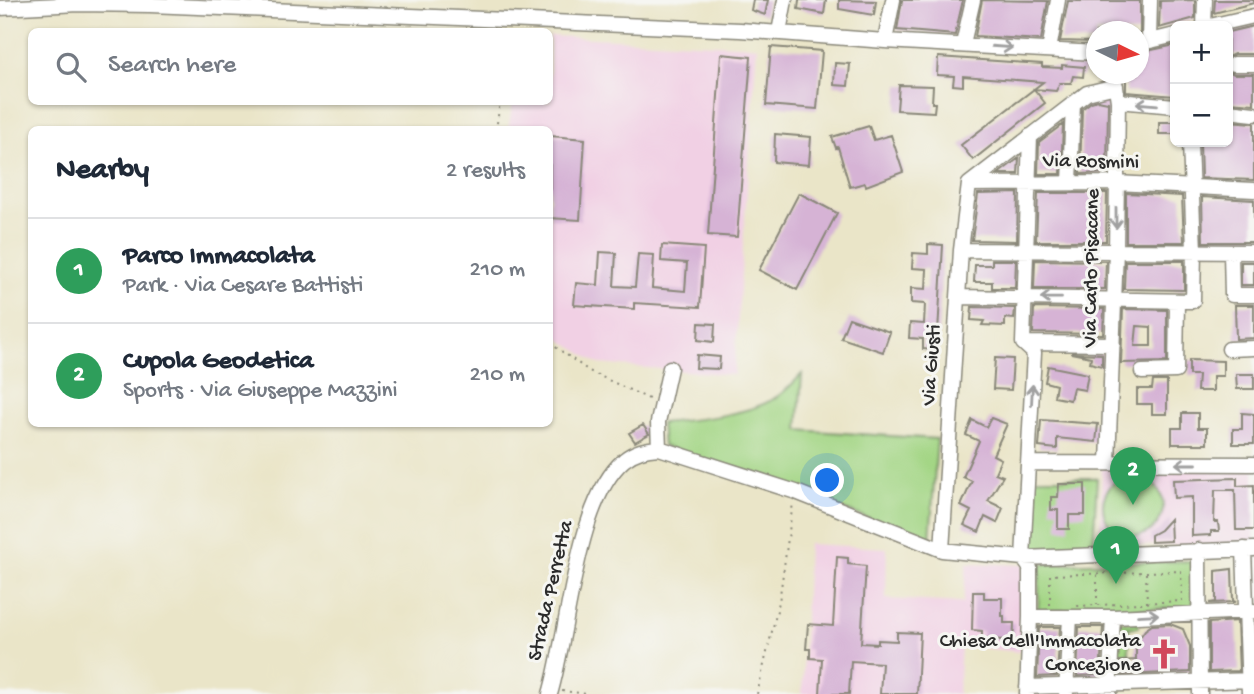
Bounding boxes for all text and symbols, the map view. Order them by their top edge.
north arrow [1086,21,1149,84]
map controls [1170,21,1233,147]
button: + [1170,21,1233,84]
search box [28,28,553,105]
one-way arrow [990,41,1012,54]
icon: search [52,48,90,86]
text: Search here [108,51,236,82]
button: − [1170,84,1233,147]
one-way arrow [1136,97,1158,110]
street label: Via Rosmini [1042,150,1139,176]
text: Nearby [56,154,149,189]
text: 2 results [446,158,525,185]
street label: Via Carlo Pisacane [1079,187,1107,349]
one-way arrow [1109,207,1123,230]
text: Parco Immacolata [123,242,315,273]
text: 1 [74,257,84,284]
text: 210 m [470,257,525,284]
text: Park · Via Cesare Battisti [123,273,363,300]
one-way arrow [1040,291,1063,305]
street label: Via Giusti [918,324,948,407]
text: Cupola Geodetica [123,347,313,378]
text: 2 [73,362,85,389]
text: 210 m [470,362,525,389]
text: Sports · Via Giuseppe Mazzini [123,378,398,405]
one-way arrow [1025,383,1038,406]
pin: 2 [1110,447,1156,505]
one-way arrow [1175,457,1198,470]
your location [810,463,844,497]
street label: Strada Perretta [524,517,581,664]
pin: 1 [1093,526,1139,584]
one-way arrow [1136,609,1159,622]
place label: Chiesa dell'Immacolata Concezione [940,630,1142,679]
church icon: Chiesa dell'Immacolata Concezione [1147,637,1181,671]

